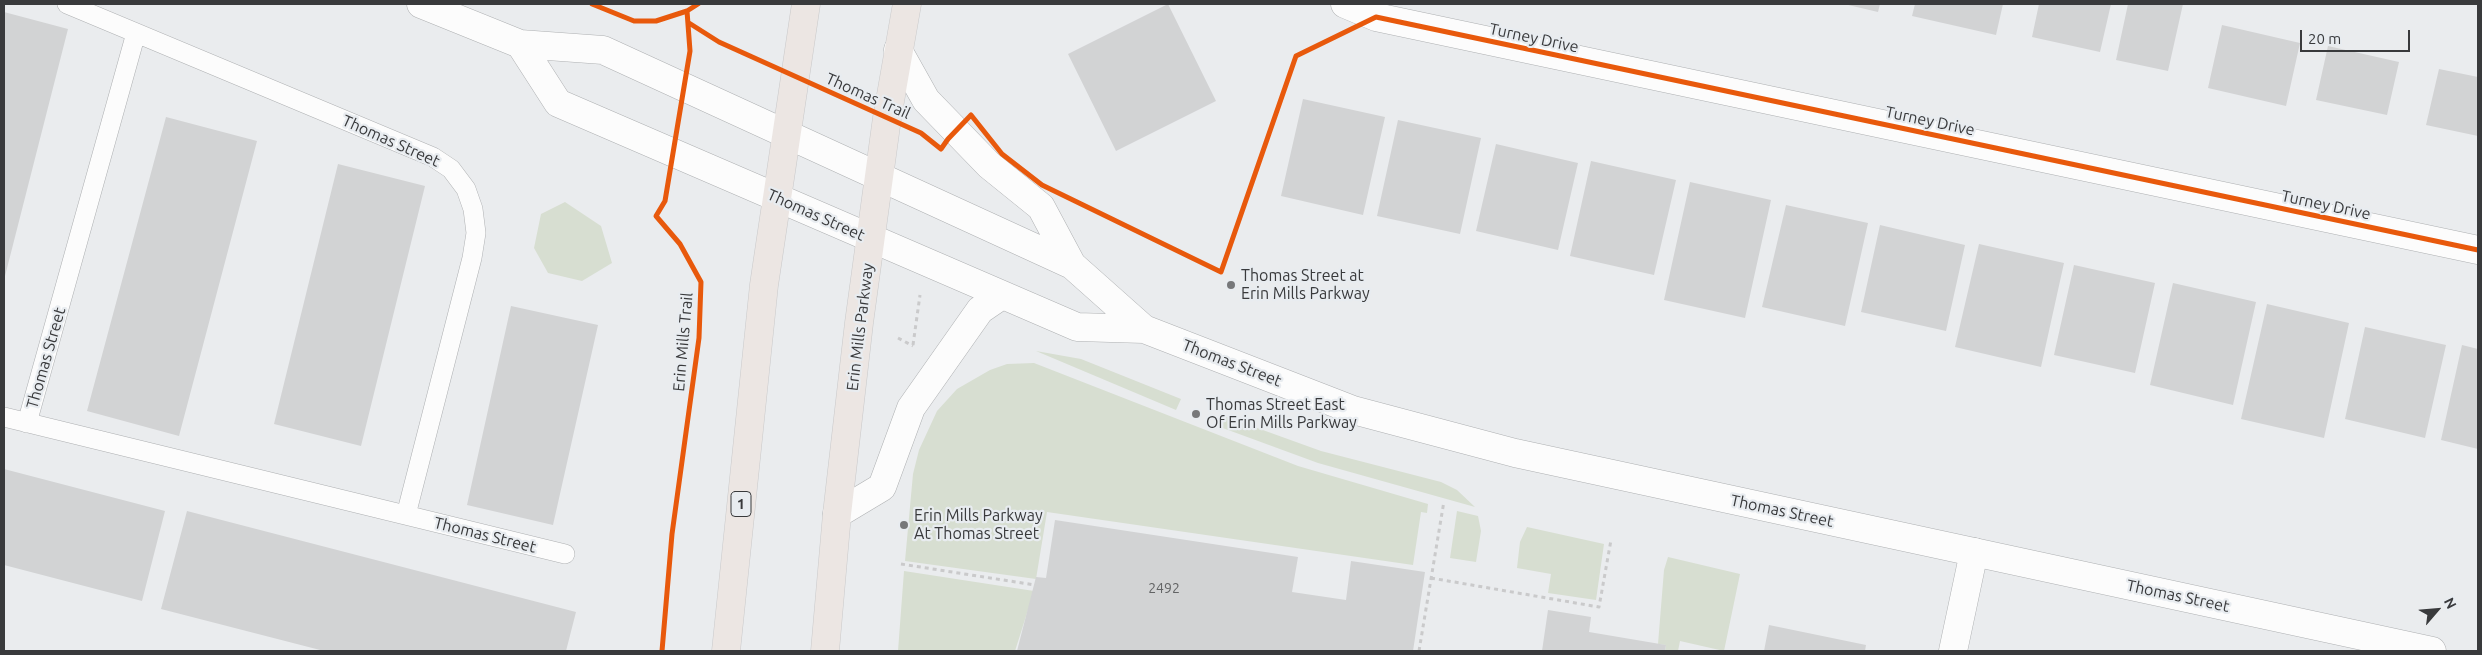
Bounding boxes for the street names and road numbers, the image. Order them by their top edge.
street label: Turney Drive [1488,19,1580,57]
street label: Thomas Trail [823,69,913,123]
street label: Turney Drive [1884,102,1976,140]
street label: Thomas Street [339,111,443,171]
street label: Thomas Street [764,185,868,245]
street label: Turney Drive [2280,186,2372,224]
street label: Erin Mills Parkway [843,262,877,392]
street label: Erin Mills Trail [669,292,697,392]
street label: Thomas Street [22,305,70,411]
street label: Thomas Street [1180,335,1284,391]
street label: Thomas Street [1729,491,1835,531]
road number: 1 [731,492,751,516]
street label: Thomas Street [432,513,538,557]
street label: Thomas Street [2125,576,2231,616]

